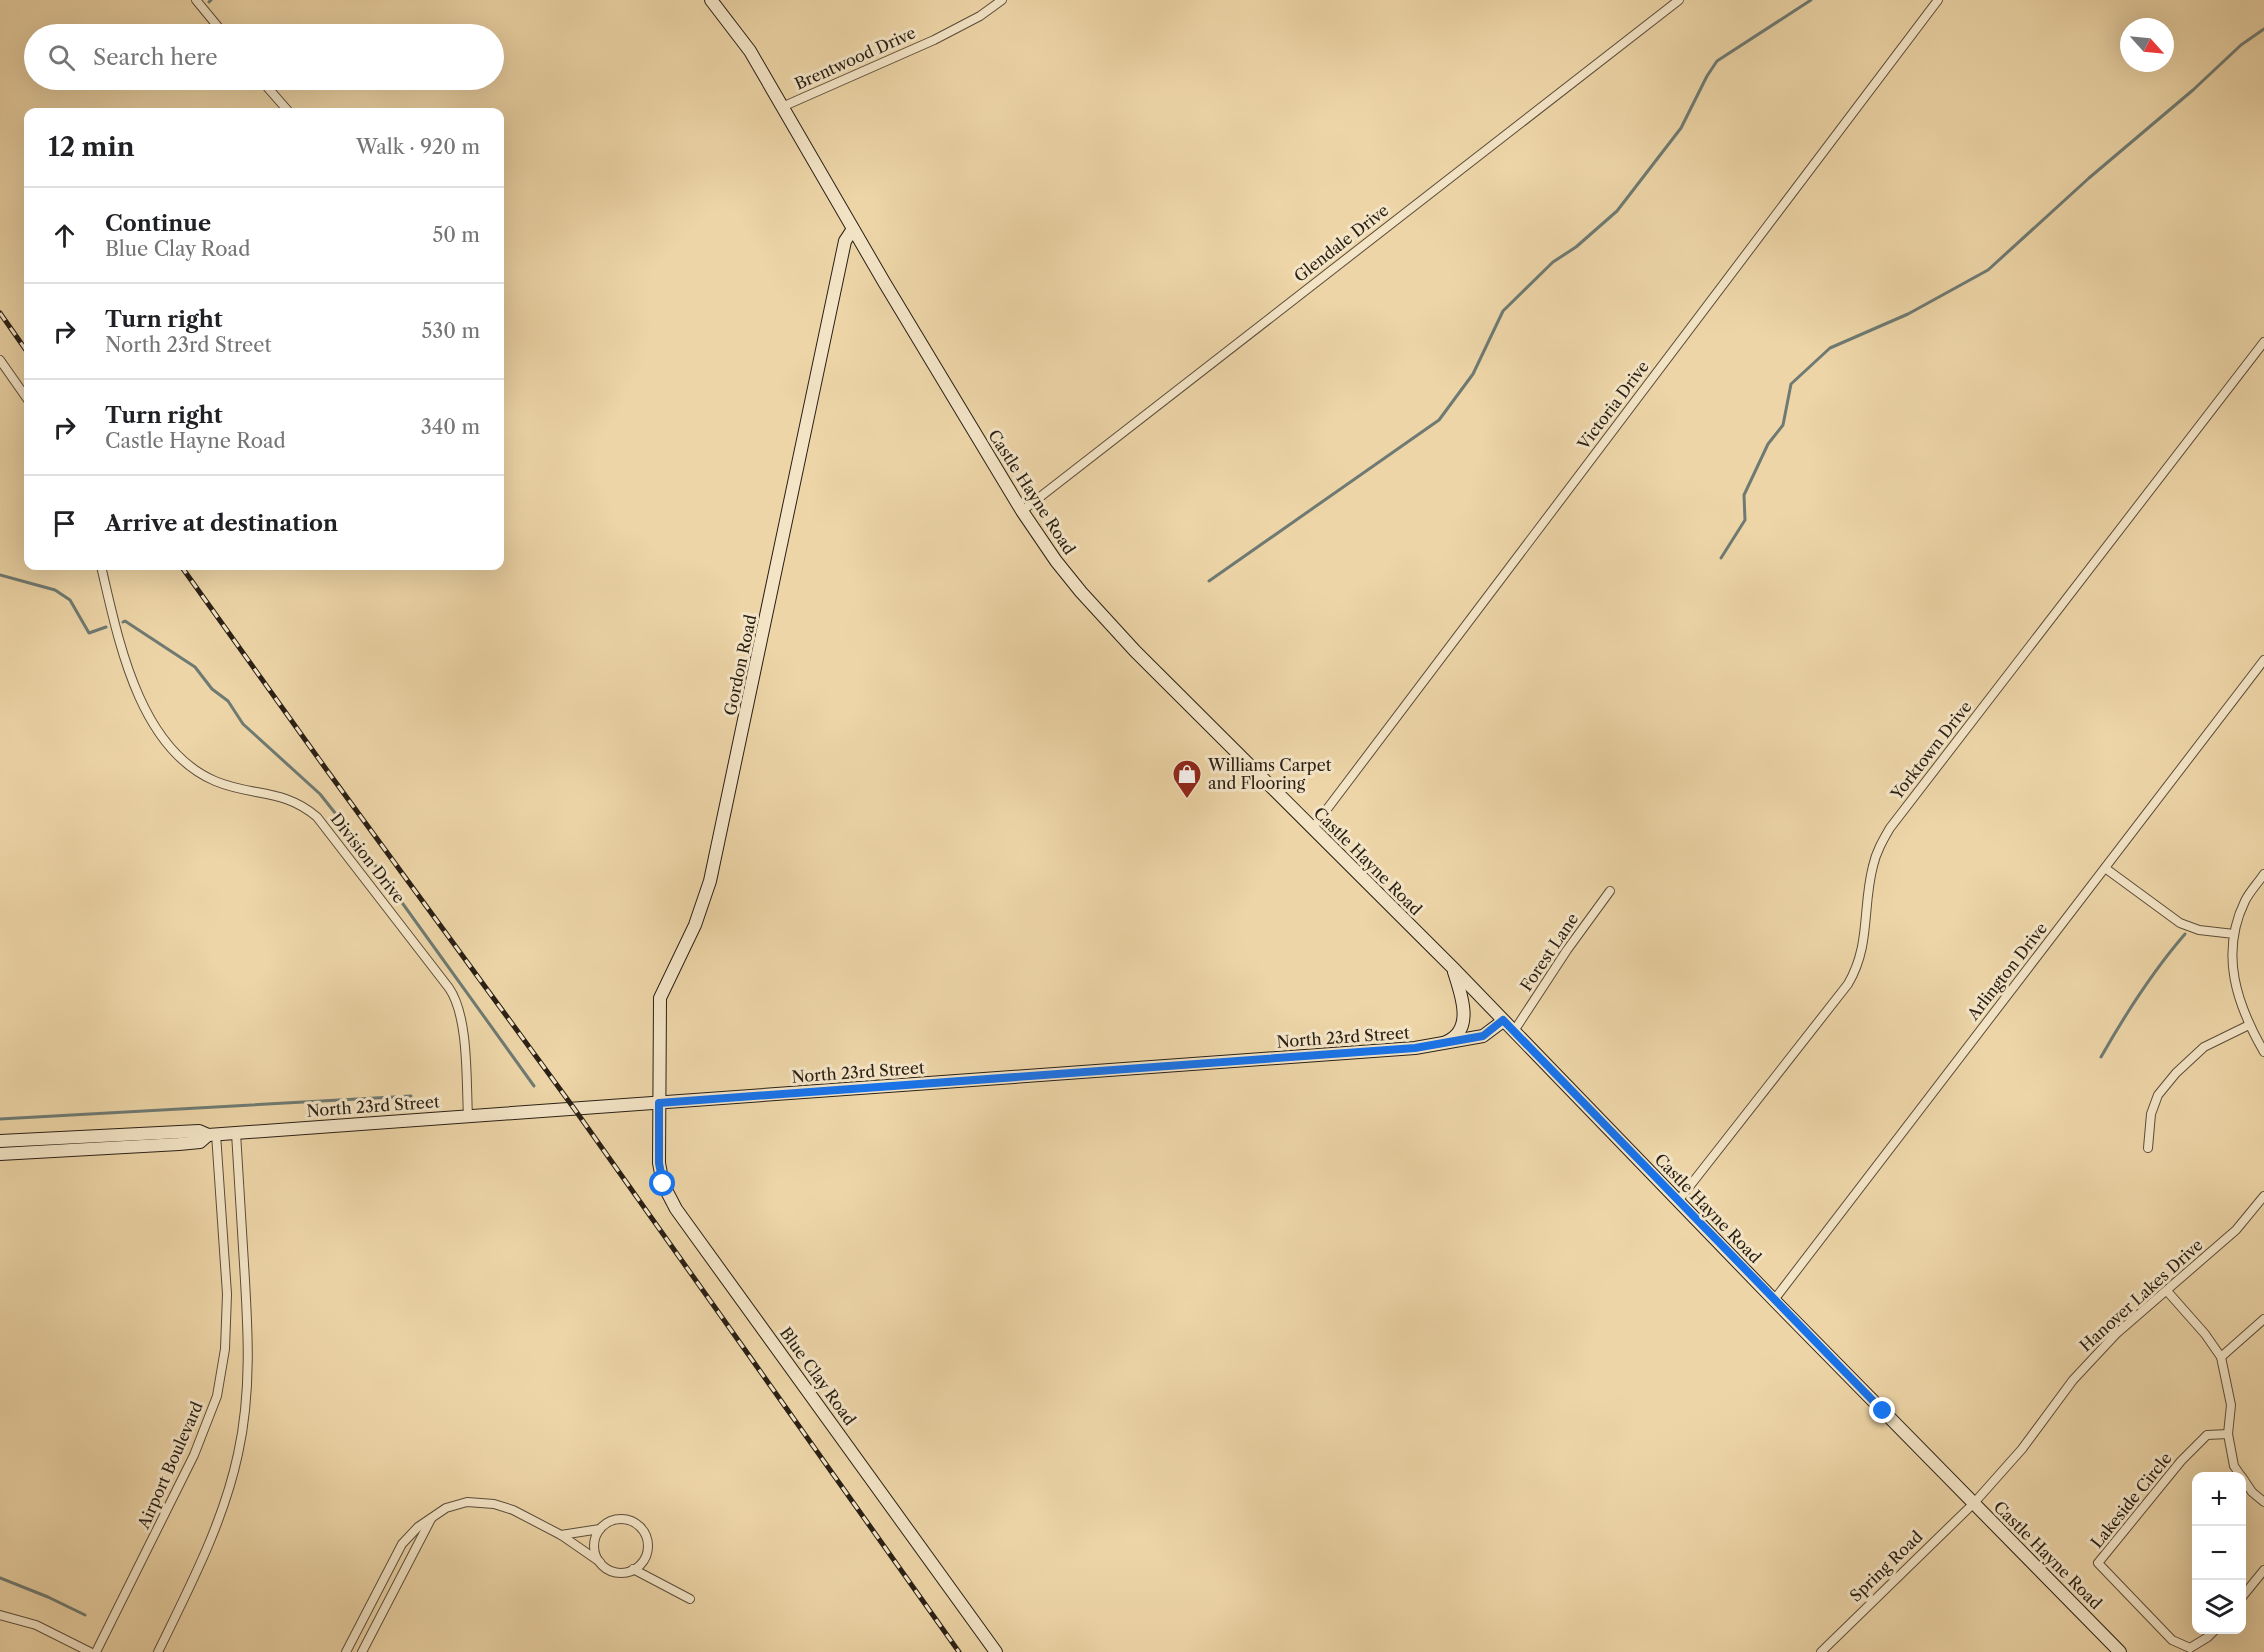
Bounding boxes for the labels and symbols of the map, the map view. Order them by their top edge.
north arrow [2120,18,2174,72]
street label: Brentwood Drive [791,22,919,94]
street label: Glendale Drive [1290,200,1392,286]
street label: Victoria Drive [1573,357,1653,454]
street label: Castle Hayne Road [984,426,1080,558]
street label: Gordon Road [720,612,761,717]
street label: Yorktown Drive [1886,697,1976,804]
place label: Williams Carpet and Flooring [1207,755,1332,793]
shop icon: Williams Carpet and Flooring [1171,758,1203,800]
street label: Castle Hayne Road [1310,803,1426,919]
street label: Division Drive [327,809,409,907]
street label: Forest Lane [1516,909,1582,995]
street label: Arlington Drive [1962,918,2051,1024]
street label: North 23rd Street [1276,1022,1410,1052]
street label: North 23rd Street [791,1057,925,1087]
street label: North 23rd Street [306,1091,440,1121]
street label: Castle Hayne Road [1651,1149,1766,1267]
route start [649,1170,675,1196]
street label: Hanover Lakes Drive [2075,1234,2207,1355]
street label: Blue Clay Road [776,1323,860,1429]
route end [1869,1397,1895,1423]
street label: Airport Boulevard [133,1398,207,1533]
street label: Lakeside Circle [2086,1448,2176,1552]
street label: Castle Hayne Road [1990,1497,2106,1613]
street label: Spring Road [1846,1526,1927,1606]

